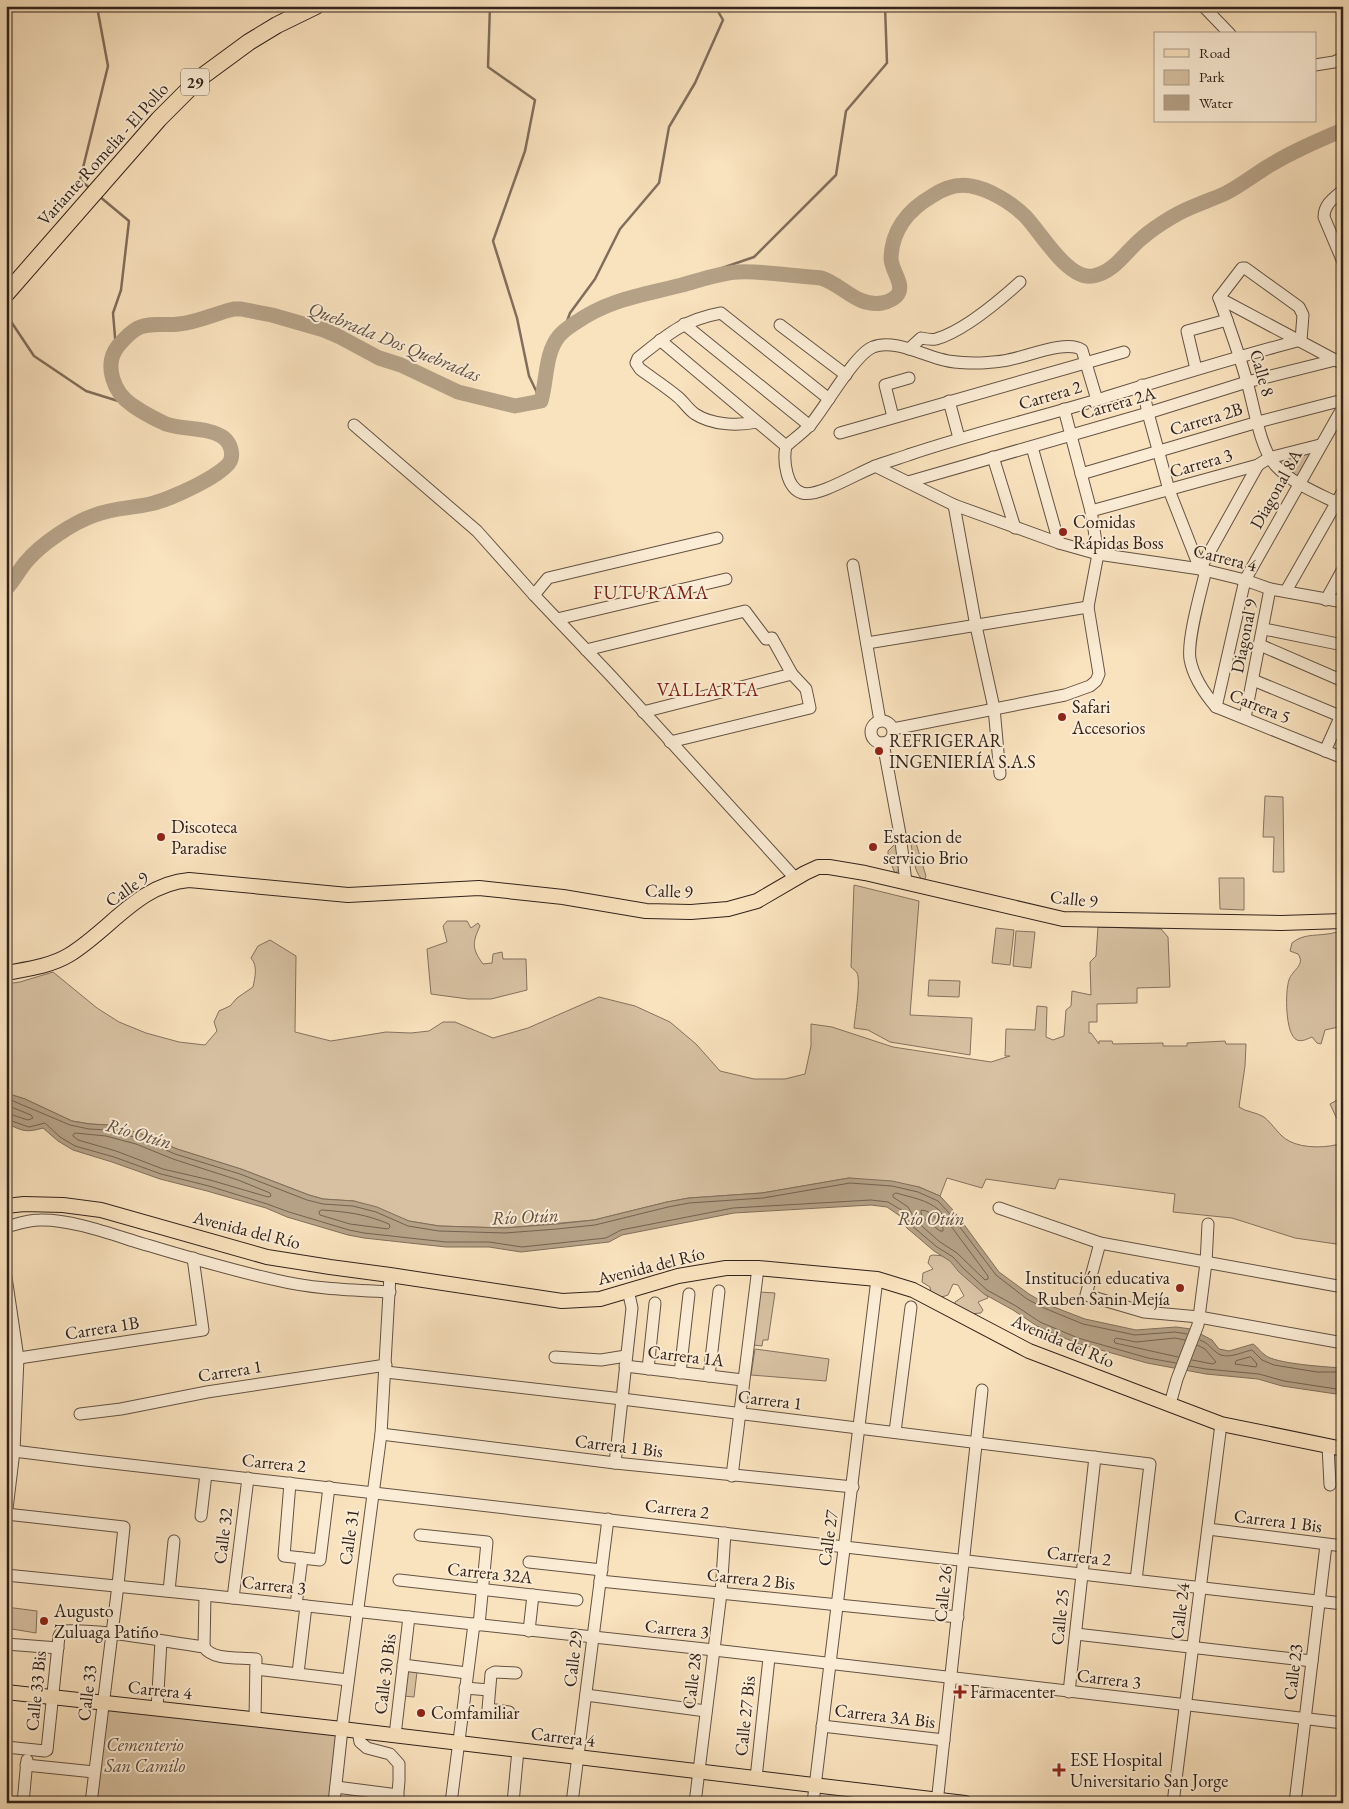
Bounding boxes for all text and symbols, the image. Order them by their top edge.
legend [1154,32,1316,122]
text: Road [1199,43,1231,62]
text: Park [1199,67,1226,86]
road number: 29 [181,68,209,95]
street label: Variante Romelia - El Pollo [32,77,173,230]
text: Water [1199,93,1233,112]
water label: Quebrada Dos Quebradas [305,296,485,388]
street label: Calle 8 [1245,347,1280,399]
street label: Carrera 2 [1016,374,1084,414]
street label: Carrera 2A [1078,381,1159,424]
street label: Carrera 2B [1167,397,1245,440]
street label: Carrera 3 [1167,443,1235,482]
street label: Diagonal 8A [1244,444,1307,533]
place label: Comidas Rápidas Boss [1073,510,1164,554]
marker: Comidas Rápidas Boss [1057,526,1069,538]
street label: Carrera 4 [1191,539,1260,577]
district label: FUTURAMA [593,580,709,605]
street label: Diagonal 9 [1225,596,1262,675]
district label: VALLARTA [657,677,759,702]
street label: Carrera 5 [1226,683,1294,728]
place label: Safari Accesorios [1071,695,1145,739]
marker: Safari Accesorios [1056,711,1068,723]
place label: REFRIGERAR INGENIERÍA S.A.S [889,729,1036,773]
marker: REFRIGERAR INGENIERÍA S.A.S [873,745,885,757]
place label: Discoteca Paradise [171,815,238,859]
place label: Estacion de servicio Brio [883,825,968,869]
marker: Discoteca Paradise [155,831,167,843]
marker: Estacion de servicio Brio [867,841,879,853]
street label: Calle 9 [101,865,153,912]
street label: Calle 9 [645,878,694,903]
street label: Calle 9 [1049,885,1099,912]
water label: Río Otún [103,1112,175,1155]
water label: Río Otún [491,1202,559,1231]
street label: Avenida del Río [190,1205,303,1254]
water label: Río Otún [897,1206,965,1231]
street label: Avenida del Río [594,1241,707,1290]
place label: Institución educativa Ruben Sanin Mejía [1025,1266,1171,1310]
marker: Institución educativa Ruben Sanin Mejía [1174,1282,1186,1294]
street label: Avenida del Río [1007,1308,1118,1373]
street label: Carrera 1B [63,1310,141,1345]
street label: Carrera 1A [646,1339,726,1372]
street label: Carrera 1 [196,1354,264,1387]
street label: Carrera 1 [737,1384,803,1415]
street label: Carrera 1 Bis [574,1429,665,1462]
street label: Carrera 2 [241,1448,308,1477]
street label: Carrera 2 [644,1493,711,1524]
street label: Carrera 1 Bis [1233,1504,1324,1537]
street label: Calle 32 [208,1506,237,1565]
street label: Calle 31 [333,1507,364,1567]
street label: Calle 27 [812,1508,843,1568]
street label: Carrera 2 [1046,1540,1113,1571]
street label: Carrera 32A [446,1557,534,1588]
street label: Carrera 2 Bis [706,1562,797,1595]
street label: Calle 26 [928,1564,957,1623]
street label: Carrera 3 [241,1570,307,1599]
street label: Calle 24 [1165,1581,1194,1640]
street label: Calle 25 [1045,1588,1074,1646]
place label: Augusto Zuluaga Patiño [53,1599,159,1643]
street label: Carrera 3 [644,1614,710,1643]
marker: Augusto Zuluaga Patiño [38,1615,50,1627]
street label: Calle 29 [558,1629,587,1688]
street label: Calle 30 Bis [368,1632,401,1715]
street label: Calle 23 [1278,1642,1307,1701]
street label: Calle 33 Bis [20,1649,51,1732]
street label: Calle 28 [677,1651,706,1710]
street label: Calle 33 [72,1663,101,1722]
street label: Carrera 3 [1076,1663,1142,1694]
street label: Calle 27 Bis [729,1674,760,1757]
street label: Carrera 4 [127,1675,194,1704]
place label: Farmacenter [970,1680,1055,1703]
marker: Farmacenter [954,1686,966,1698]
street label: Carrera 3A Bis [833,1698,937,1733]
place label: Comfamiliar [431,1701,520,1724]
marker: Comfamiliar [415,1707,427,1719]
street label: Carrera 4 [530,1721,597,1752]
park label: Cementerio San Camilo [104,1733,186,1777]
place label: ESE Hospital Universitario San Jorge [1070,1748,1228,1792]
marker: ESE Hospital Universitario San Jorge [1052,1763,1066,1777]

